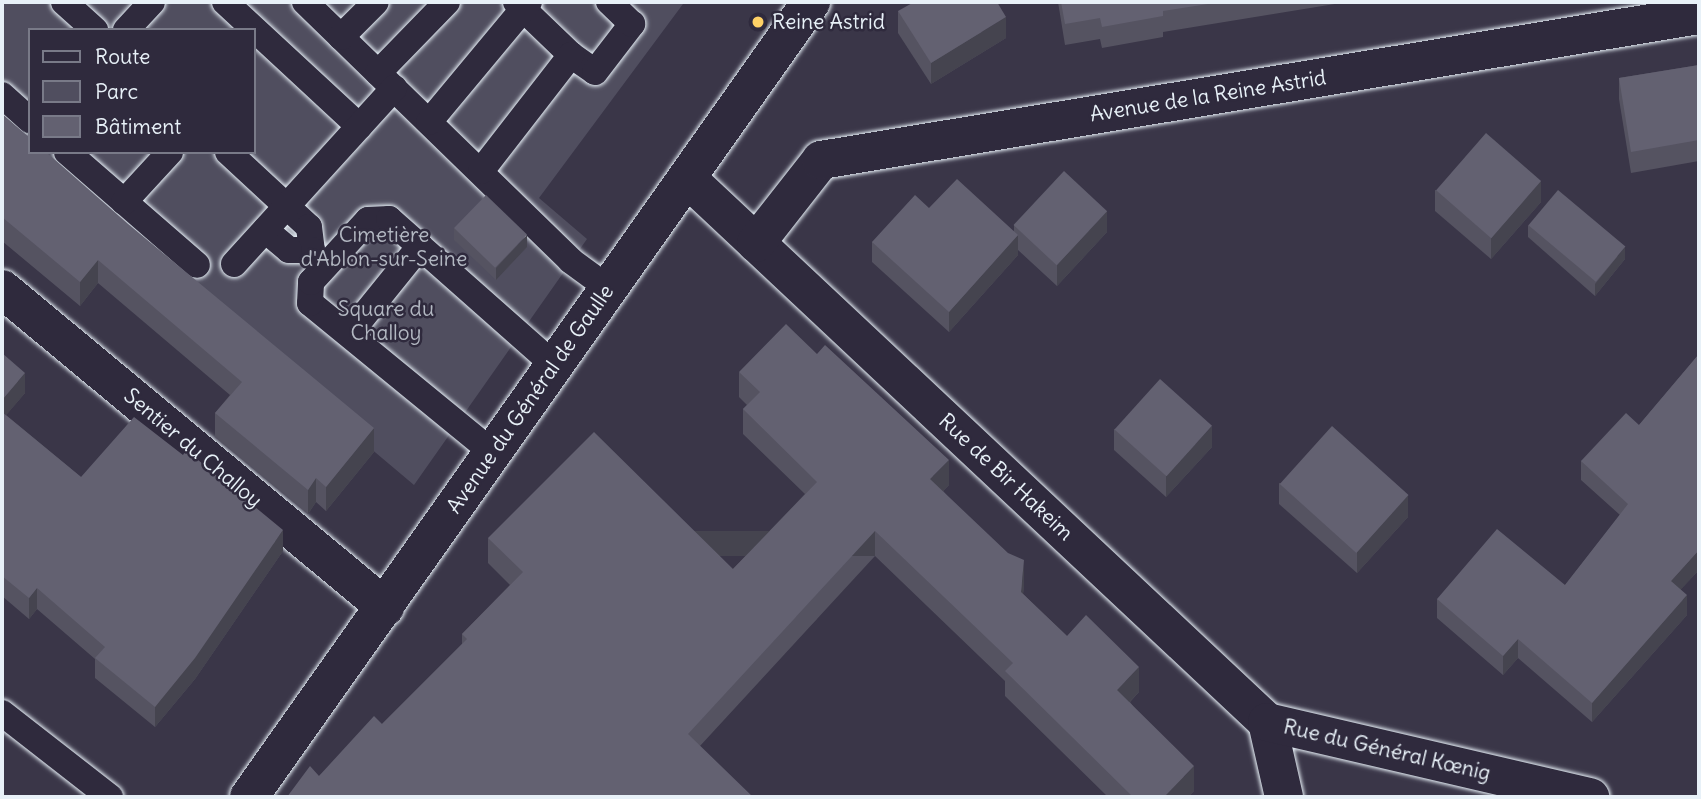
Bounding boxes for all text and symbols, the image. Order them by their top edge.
place label: Reine Astrid [772,9,885,35]
marker: Reine Astrid [750,14,766,30]
legend [28,28,256,154]
text: Route [95,43,150,70]
street label: Avenue de la Reine Astrid [1088,65,1328,127]
text: Parc [95,78,138,105]
text: Bâtiment [95,113,181,140]
park label: Cimetière d'Ablon-sur-Seine [301,222,467,272]
street label: Avenue du Général de Gaulle [441,280,619,518]
park label: Square du Challoy [338,296,434,346]
street label: Sentier du Challoy [119,383,267,513]
street label: Rue de Bir Hakeim [934,408,1078,546]
street label: Rue du Général Kœnig [1281,714,1493,786]

